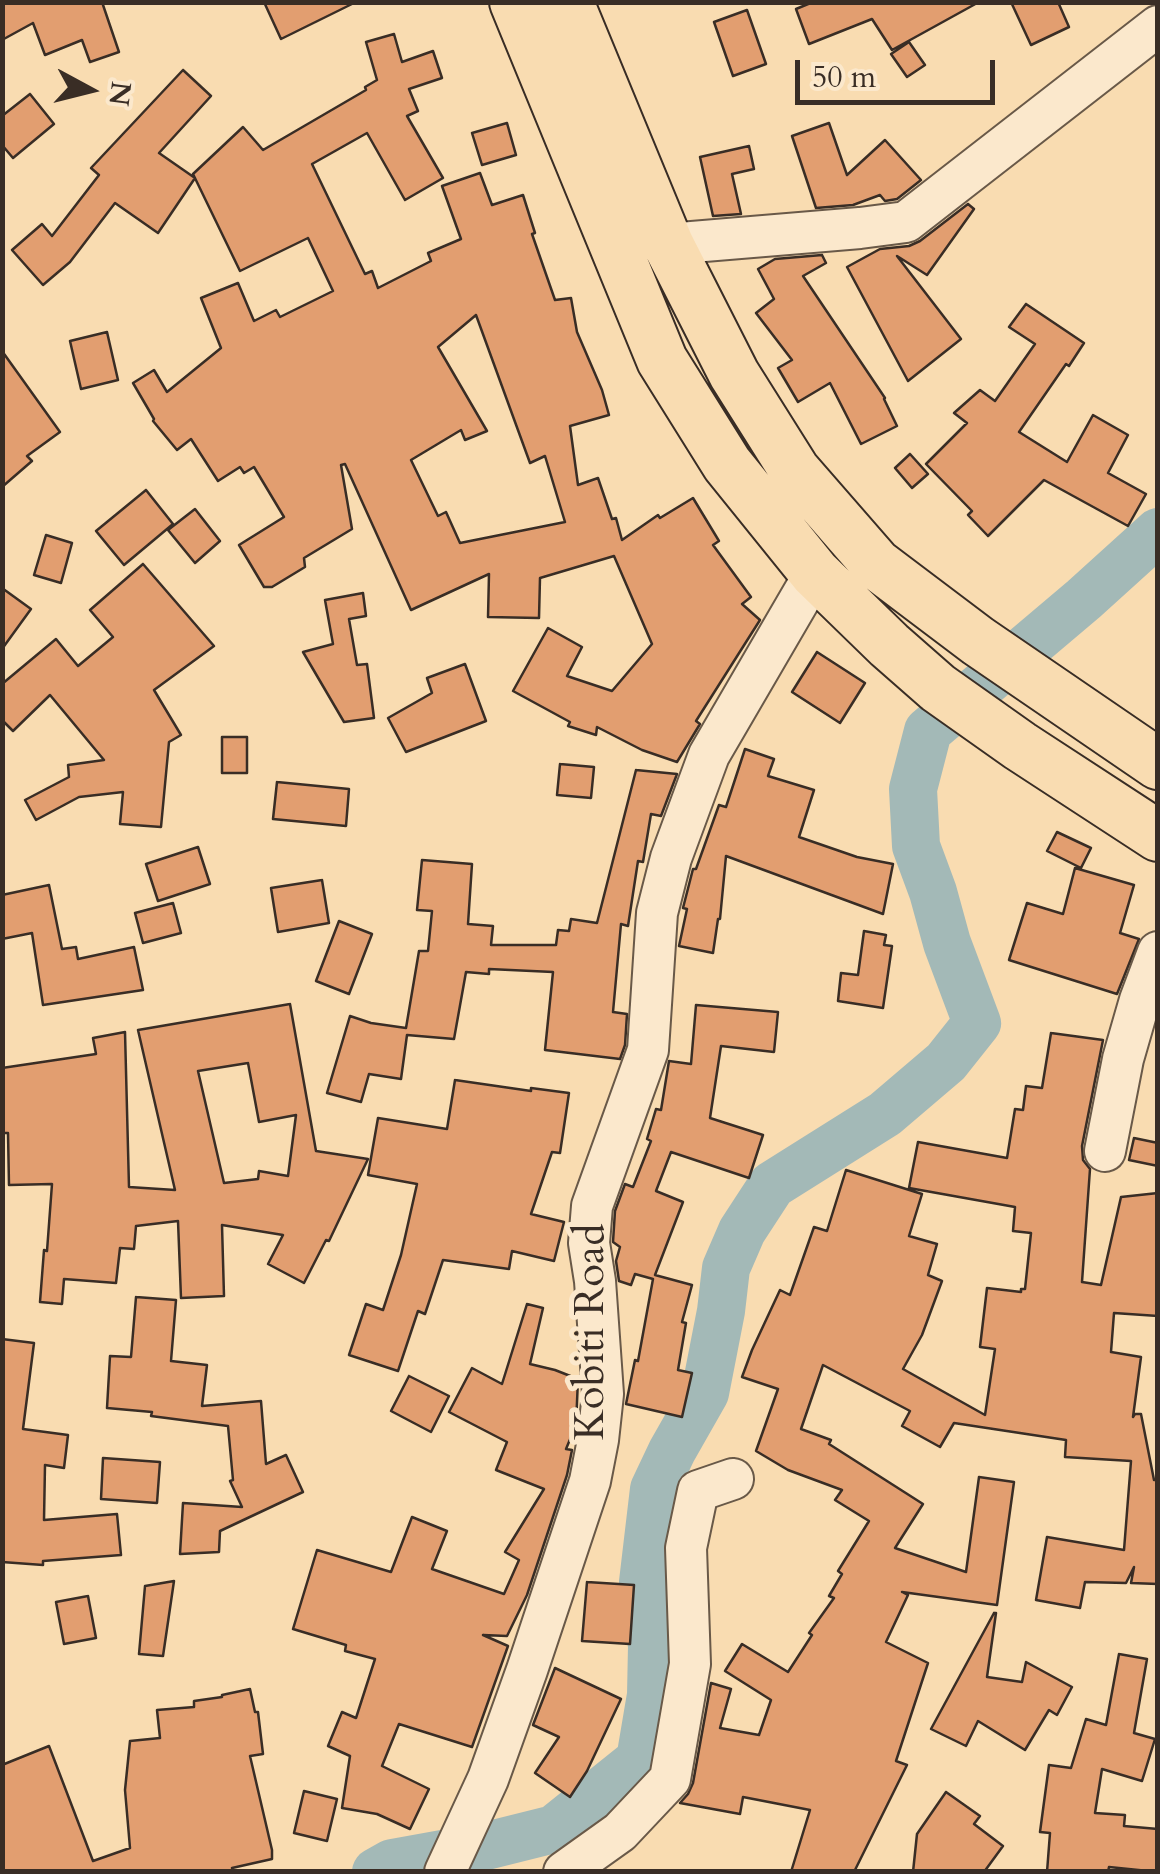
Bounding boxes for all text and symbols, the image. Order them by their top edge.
north arrow [40,40,140,140]
scale bar [800,40,1000,102]
text: 50 m [812,57,876,98]
text: N [99,79,140,108]
street label: Kobiti Road [568,1224,618,1440]

